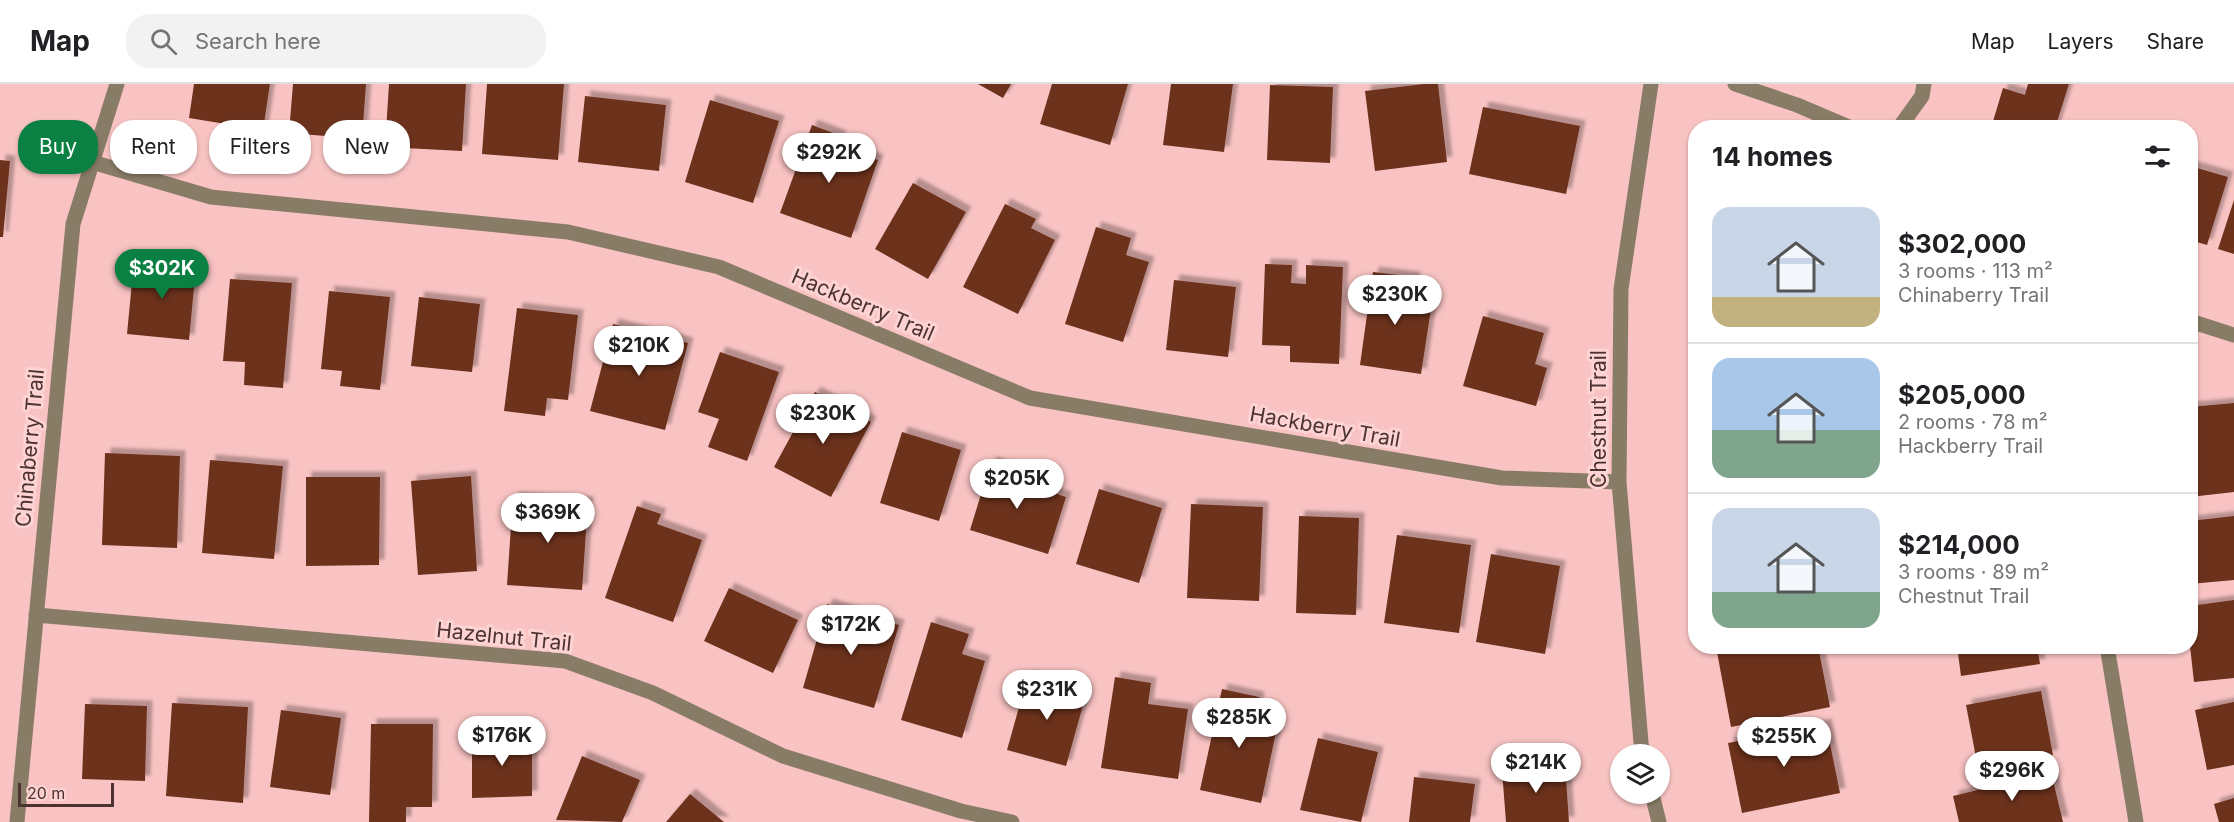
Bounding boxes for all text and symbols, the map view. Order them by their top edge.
search box [126,14,546,68]
text: Map [30,24,90,58]
icon: search [147,25,180,58]
text: Search here [195,28,321,54]
text: Map [1971,29,2015,54]
text: Layers [2048,29,2114,54]
text: Share [2147,29,2204,54]
chip: Buy [18,120,98,174]
chip: Rent [110,120,197,174]
chip: Filters [209,120,311,174]
chip: New [323,120,410,174]
pin: $292K [787,133,871,184]
text: $292K [796,140,862,164]
icon: filters [2141,140,2174,173]
text: 14 homes [1712,141,1833,172]
text: $302,000 [1898,228,2026,259]
icon: home [1760,231,1832,303]
pin: $302K [120,249,204,300]
text: $302K [129,256,195,280]
text: 3 rooms · 113 m² [1898,259,2053,283]
street label: Hackberry Trail [788,263,938,346]
pin: $230K [1353,275,1437,326]
text: $230K [1362,282,1428,306]
text: Chinaberry Trail [1898,283,2049,307]
pin: $210K [597,326,681,377]
text: $210K [608,333,670,357]
street label: Chestnut Trail [1586,350,1611,488]
street label: Chinaberry Trail [10,368,49,528]
text: $205,000 [1898,379,2025,410]
icon: home [1760,382,1832,454]
pin: $230K [781,394,865,445]
text: $230K [790,401,856,425]
street label: Hackberry Trail [1248,401,1402,452]
text: 2 rooms · 78 m² [1898,410,2047,434]
text: Hackberry Trail [1898,434,2043,458]
pin: $205K [975,459,1059,510]
text: $205K [984,466,1050,490]
pin: $369K [506,493,590,544]
text: $369K [515,500,581,524]
text: $214,000 [1898,529,2020,560]
icon: home [1760,532,1832,604]
text: 3 rooms · 89 m² [1898,560,2049,584]
text: Chestnut Trail [1898,584,2029,608]
pin: $172K [809,605,893,656]
text: $172K [821,612,881,636]
street label: Hazelnut Trail [435,617,573,656]
pin: $231K [1005,670,1089,721]
text: $231K [1016,677,1078,701]
pin: $285K [1197,698,1281,749]
text: $285K [1206,705,1272,729]
pin: $176K [460,716,544,767]
pin: $255K [1742,717,1826,768]
text: $176K [472,723,532,747]
text: $255K [1751,724,1817,748]
pin: $214K [1494,743,1578,794]
map controls [1610,744,1670,804]
button: layers [1610,744,1670,804]
text: $214K [1505,750,1567,774]
pin: $296K [1970,751,2054,802]
text: $296K [1979,758,2045,782]
scale bar [18,780,114,808]
text: 20 m [27,783,65,803]

